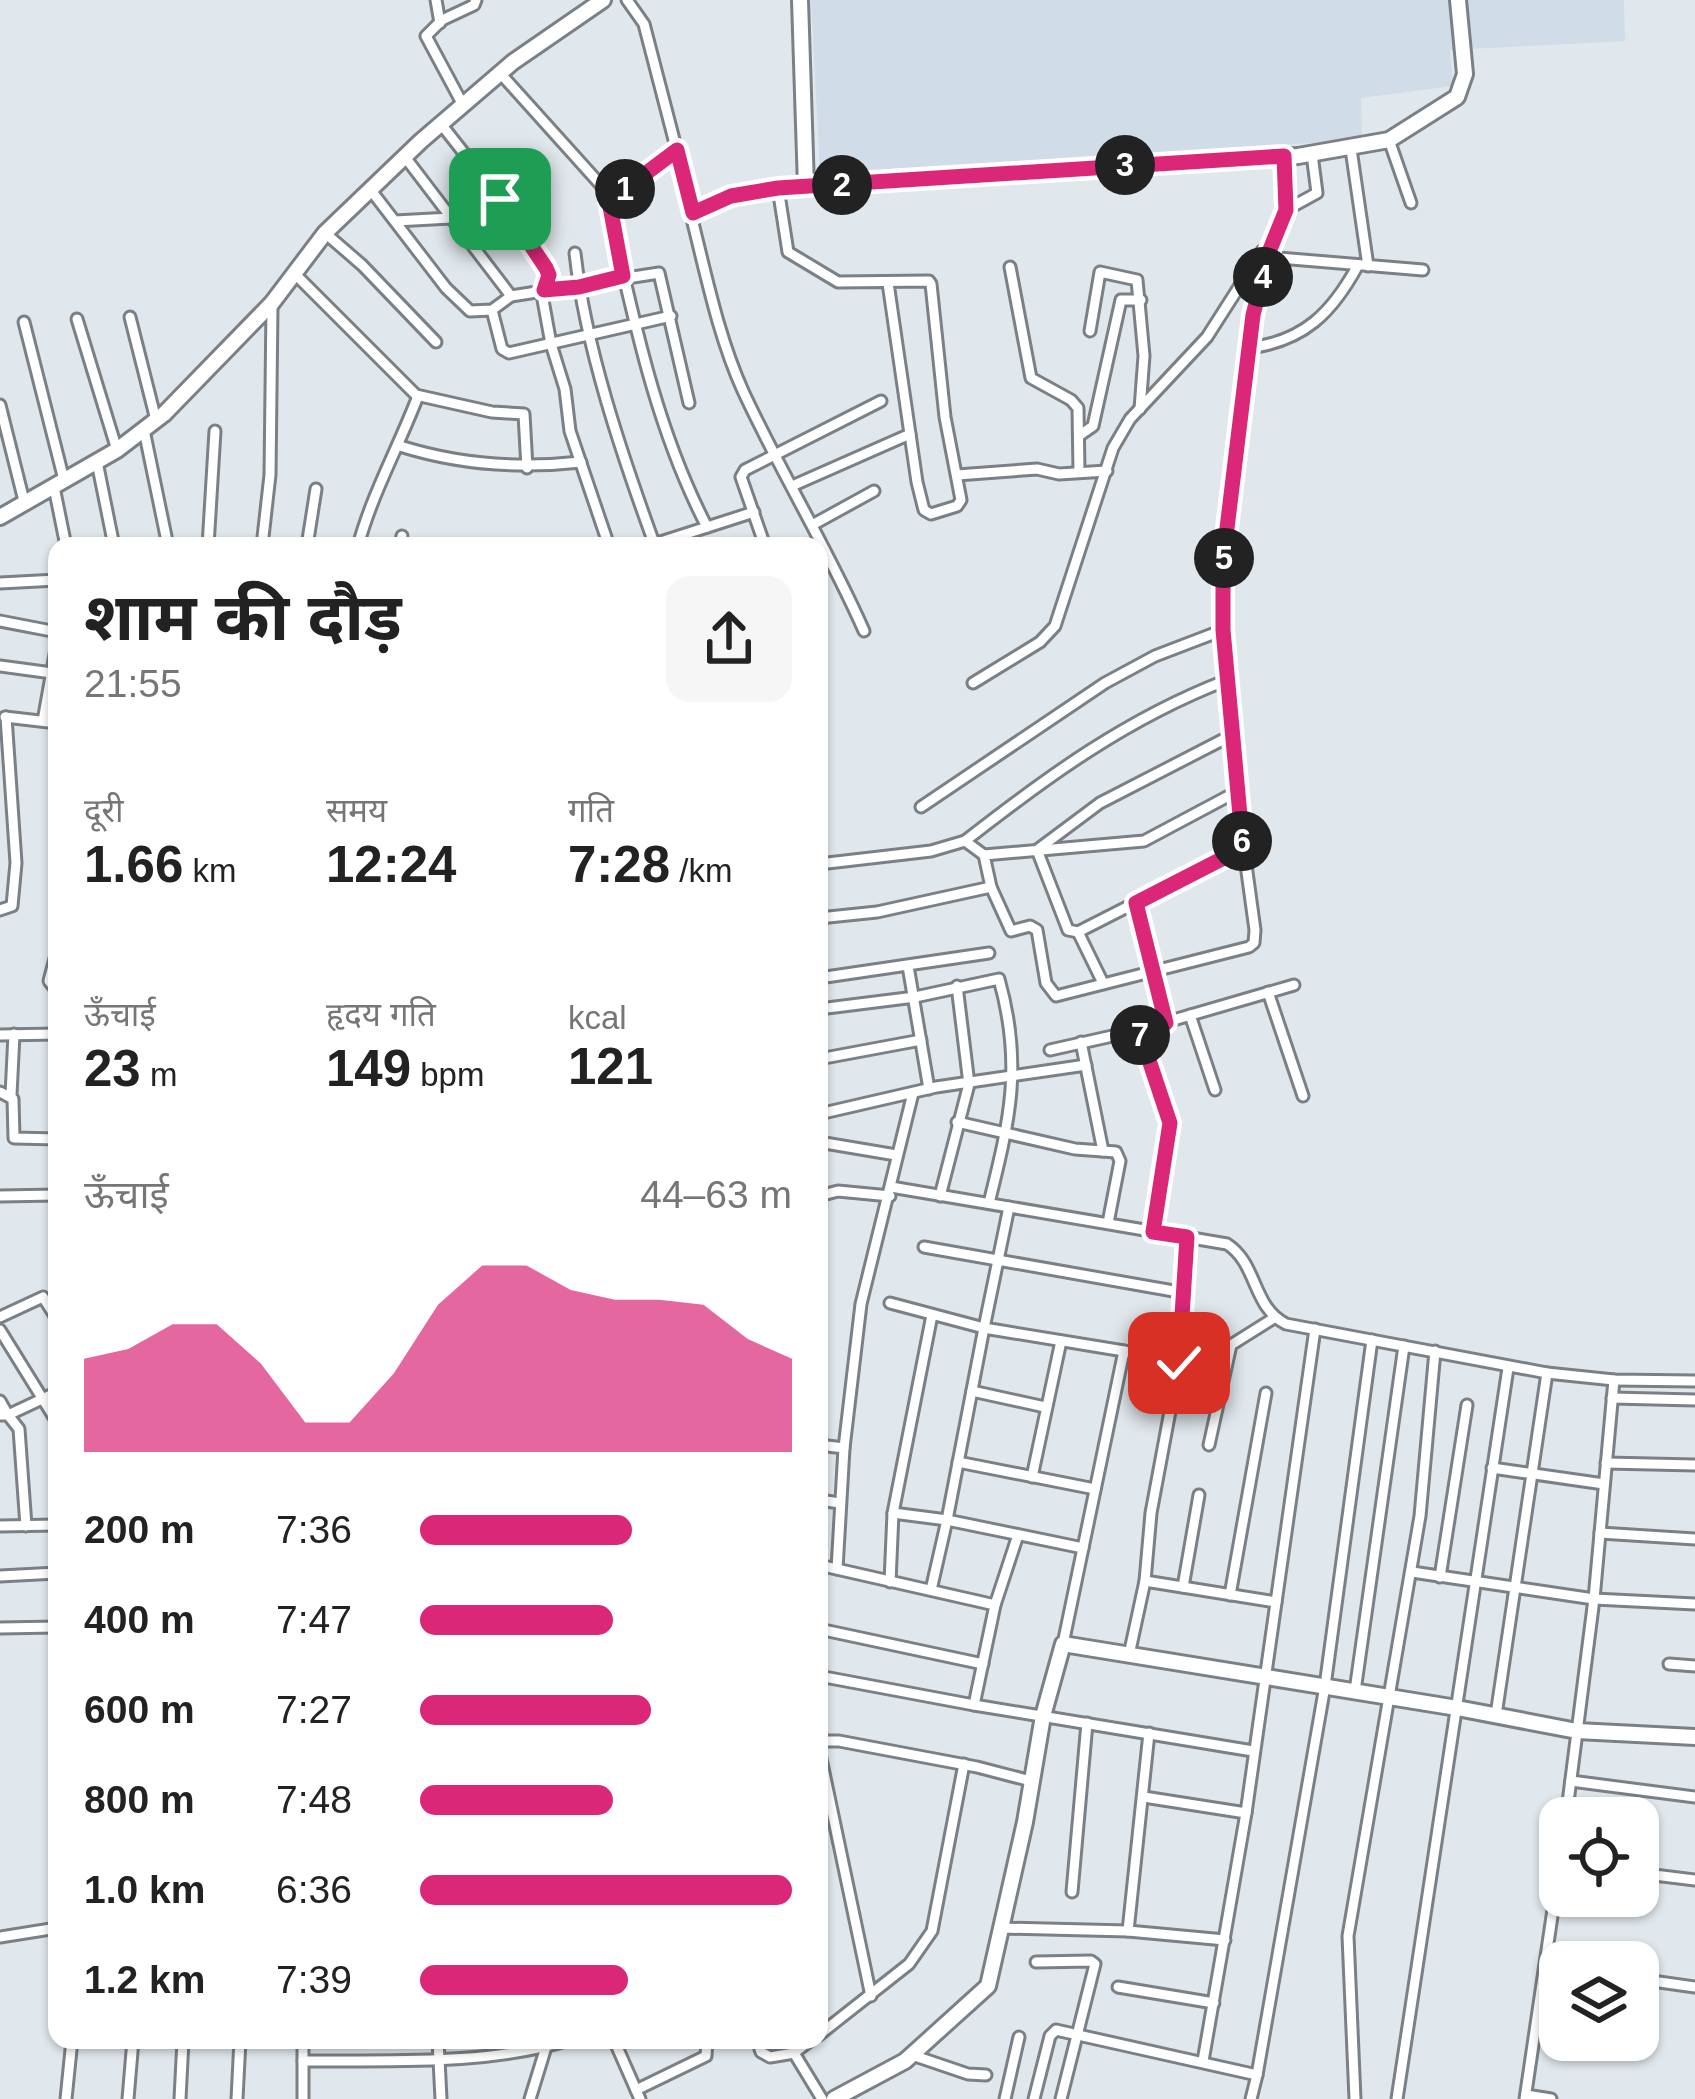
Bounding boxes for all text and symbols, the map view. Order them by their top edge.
pin: 3 [1095,135,1155,195]
text: 3 [1116,146,1134,183]
pin [449,148,551,250]
pin: 2 [812,155,872,215]
pin: 1 [595,159,655,219]
icon: arrive [467,166,533,232]
text: 2 [833,166,851,203]
text: 1 [616,170,634,207]
pin: 4 [1233,247,1293,307]
text: 4 [1254,258,1272,295]
pin: 5 [1194,528,1254,588]
text: 5 [1215,539,1233,576]
button: share [666,576,792,702]
text: शाम की दौड़ [84,580,402,654]
text: 21:55 [84,662,182,705]
text: दूरी [84,792,124,829]
text: समय [326,792,387,829]
text: गति [568,792,614,829]
pin: 6 [1212,811,1272,871]
text: 6 [1233,822,1251,859]
text: 1.66 [84,836,183,893]
text: 12:24 [326,836,456,893]
text: 7:28 [568,836,670,893]
text: km [183,852,236,889]
text: /km [670,852,732,889]
text: ऊँचाई [84,996,156,1033]
text: हृदय गति [326,996,436,1033]
text: kcal [568,999,627,1036]
pin: 7 [1110,1005,1170,1065]
text: 7 [1131,1016,1149,1053]
text: 121 [568,1038,653,1095]
text: 23 [84,1040,141,1097]
text: 149 [326,1040,411,1097]
text: m [141,1056,177,1093]
text: bpm [411,1056,484,1093]
text: ऊँचाई [84,1173,169,1216]
text: 44–63 m [640,1173,792,1216]
pin [1128,1312,1230,1414]
icon: check [1146,1330,1212,1396]
text: 200 m [84,1508,195,1551]
text: 7:36 [276,1508,352,1551]
text: 400 m [84,1598,195,1641]
text: 7:47 [276,1598,352,1641]
text: 600 m [84,1688,195,1731]
text: 7:27 [276,1688,352,1731]
text: 800 m [84,1778,195,1821]
text: 7:48 [276,1778,352,1821]
map controls [1539,1797,1659,2061]
button: locate [1539,1797,1659,1917]
text: 1.0 km [84,1868,205,1911]
text: 6:36 [276,1868,352,1911]
button: layers [1539,1941,1659,2061]
text: 1.2 km [84,1958,205,2001]
text: 7:39 [276,1958,352,2001]

